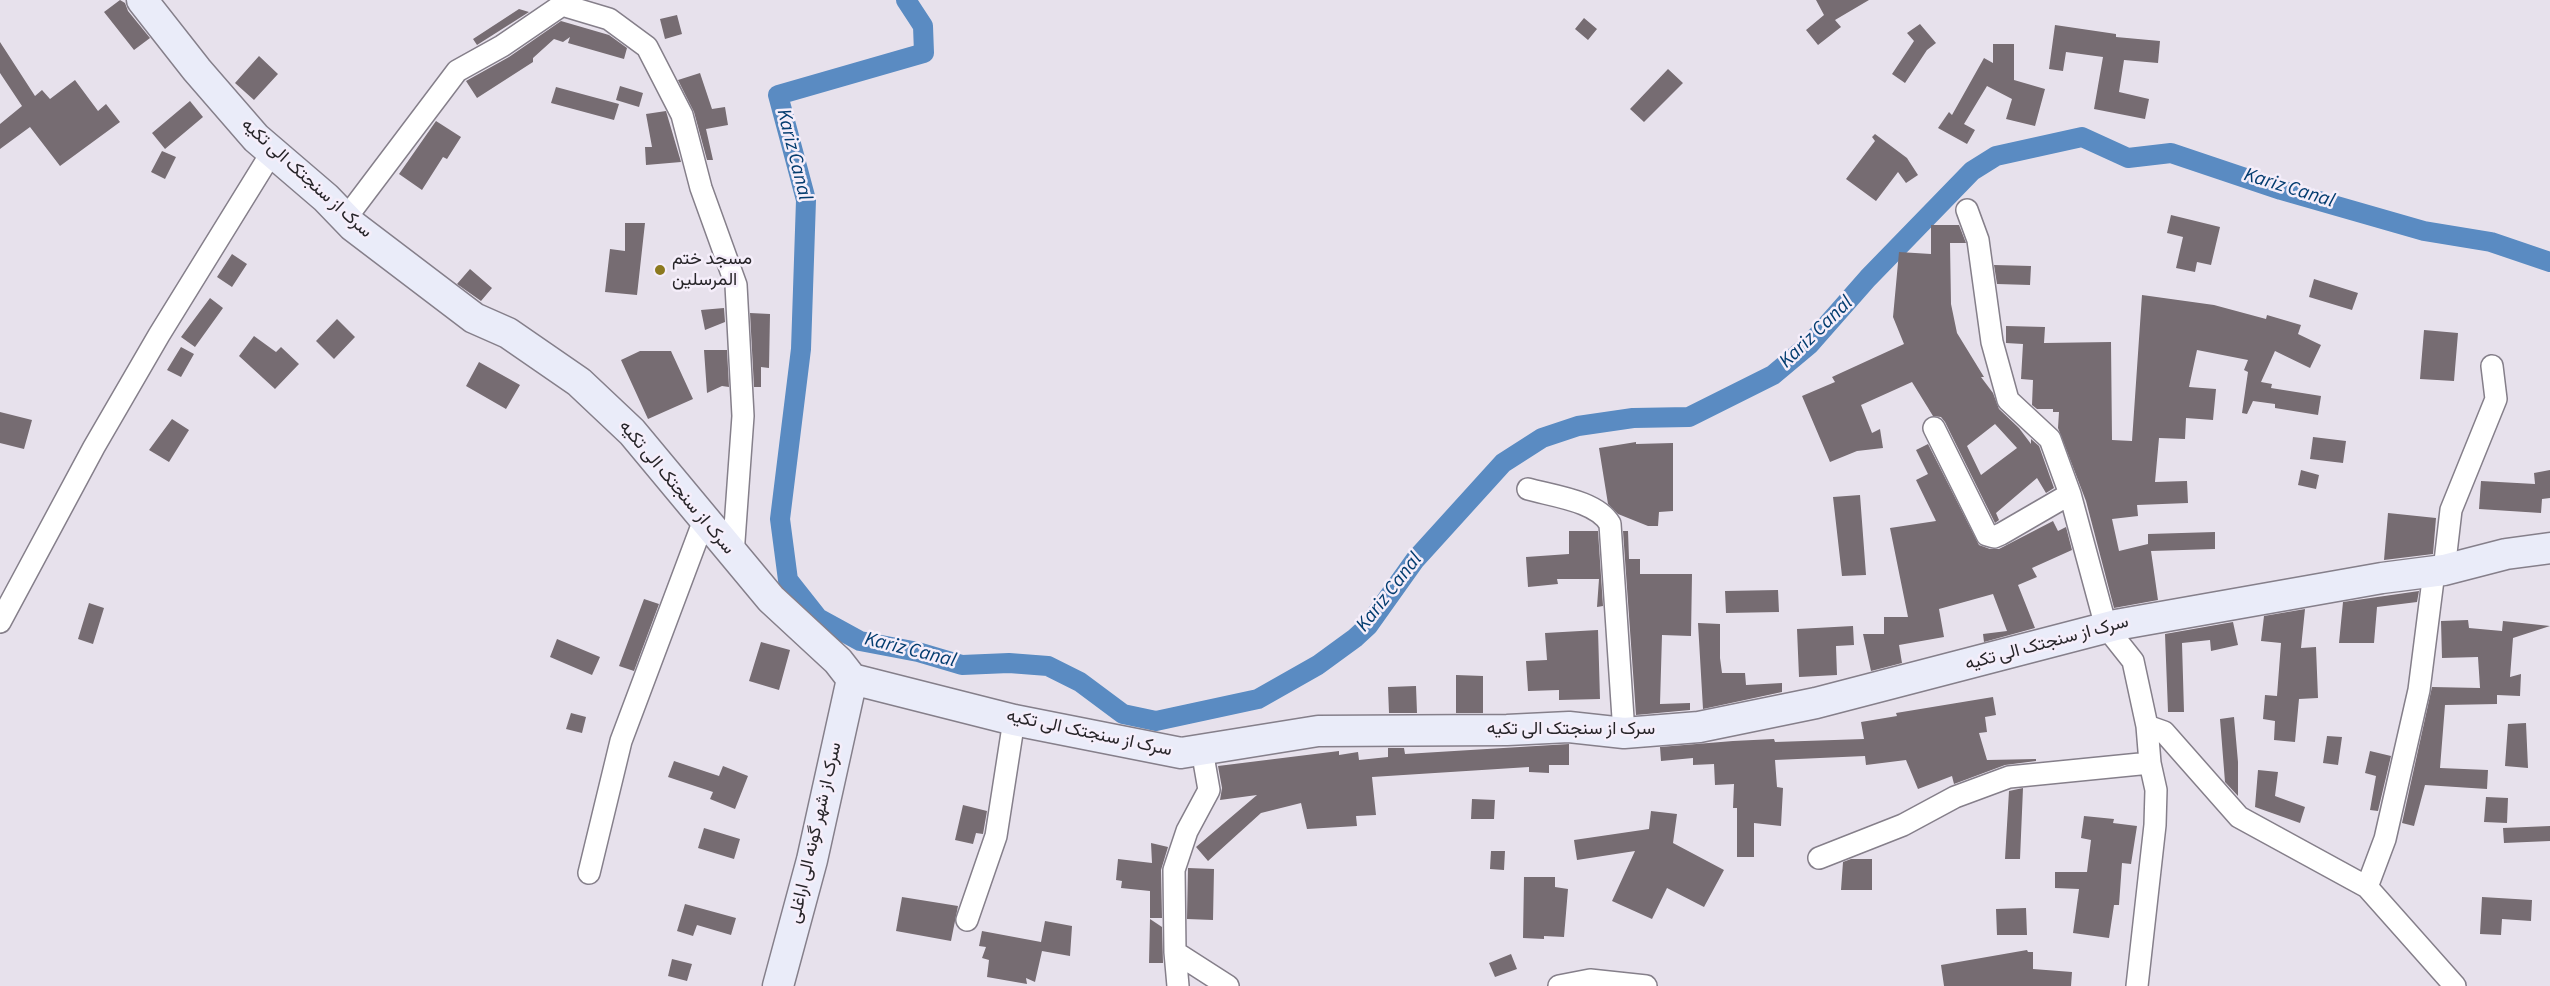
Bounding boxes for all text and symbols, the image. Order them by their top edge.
water label: Kariz Canal [770,107,816,203]
street label: سرک از سنجتک الی تکیه [236,115,376,243]
water label: Kariz Canal [2241,164,2337,214]
place label: مسجد ختم المرسلین [672,249,752,292]
marker: مسجد ختم المرسلین [653,263,667,277]
water label: Kariz Canal [1775,292,1859,374]
street label: سرک از سنجتک الی تکیه [614,417,738,559]
water label: Kariz Canal [1352,549,1428,637]
street label: سرک از سنجتک الی تکیه [1963,612,2131,676]
water label: Kariz Canal [862,628,958,674]
street label: سرک از سنجتک الی تکیه [1004,706,1174,762]
street label: سرک از سنجتک الی تکیه [1487,719,1655,741]
street label: سرک از شهر گونه الی اراغلی [785,740,847,926]

